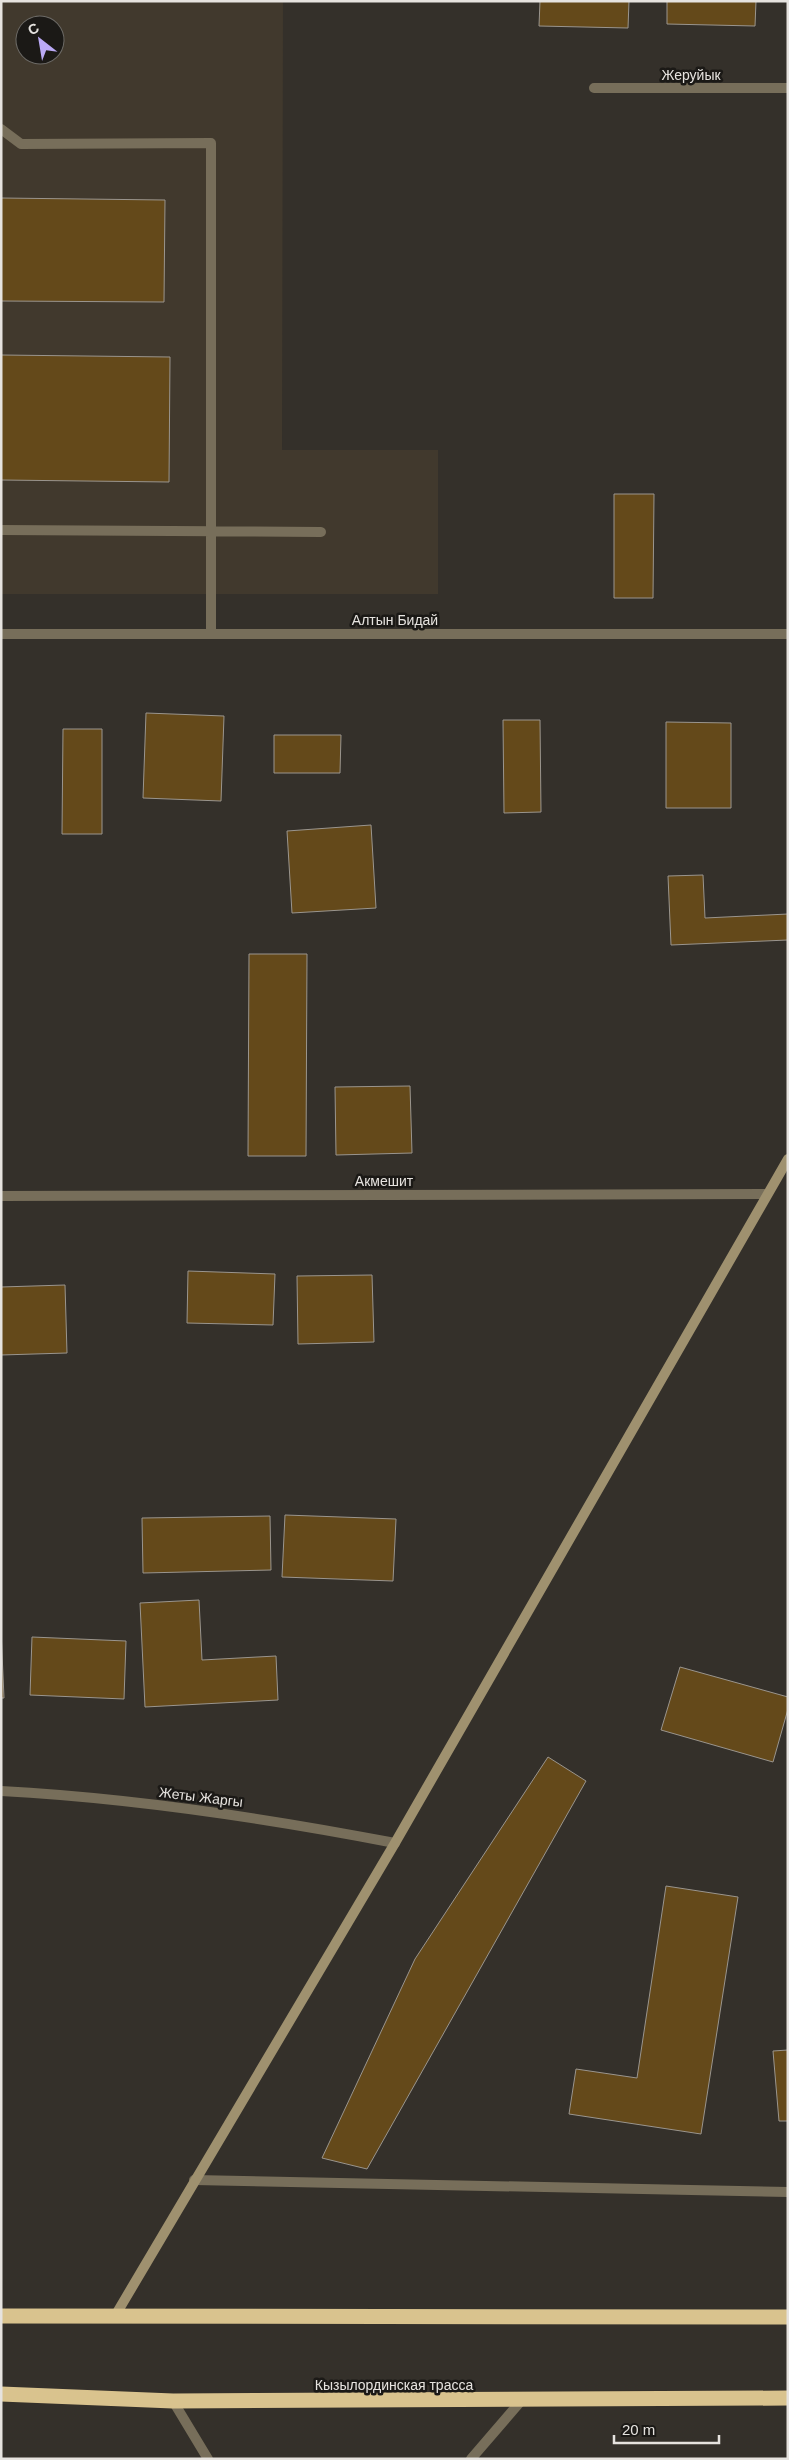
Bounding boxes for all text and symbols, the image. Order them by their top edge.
north arrow [15,15,65,65]
text: С [25,19,42,38]
street label: Жеруйык [661,67,721,83]
street label: Алтын Бидай [352,612,438,628]
street label: Акмешит [355,1173,414,1189]
street label: Жеты Жаргы [158,1784,244,1810]
street label: Кызылординская трасса [315,2377,473,2393]
scale bar [614,2412,719,2444]
text: 20 m [622,2421,655,2438]

